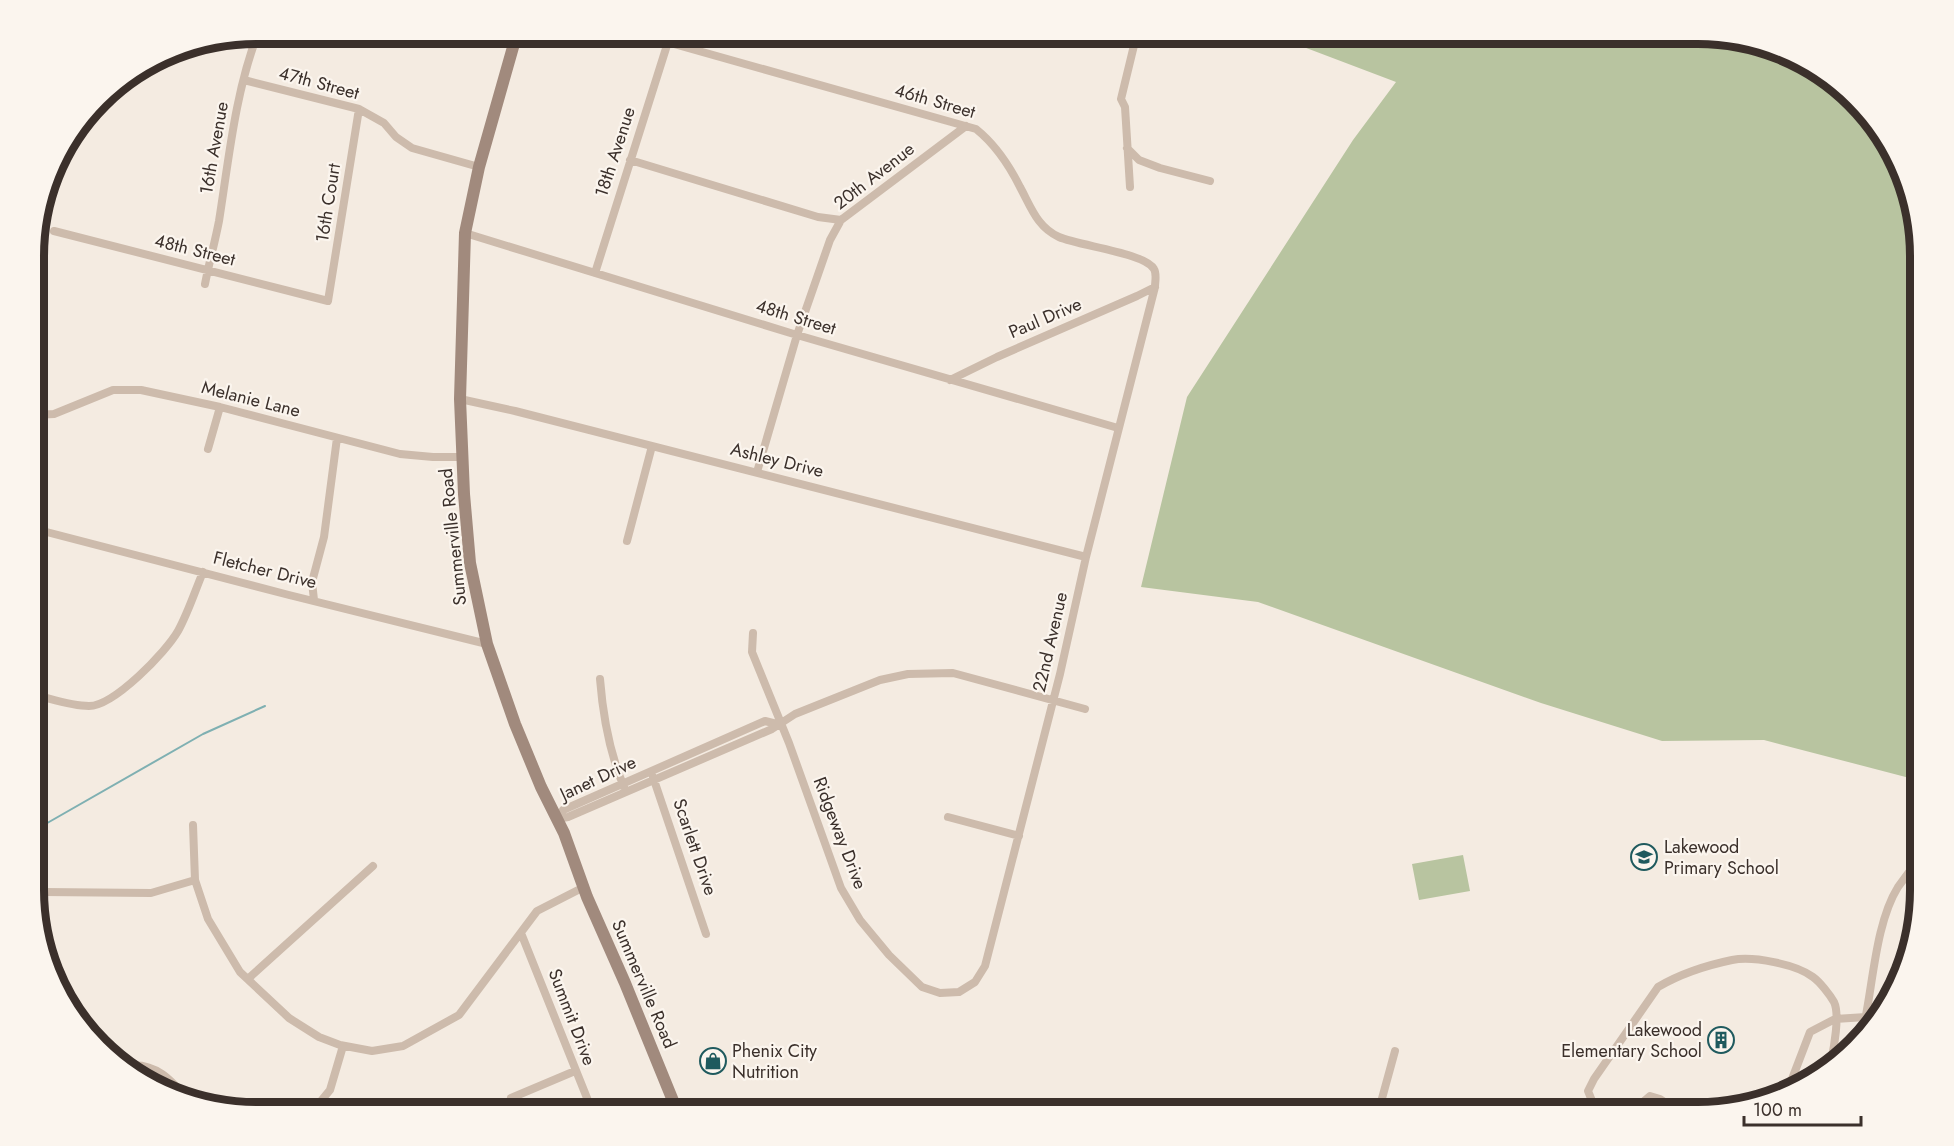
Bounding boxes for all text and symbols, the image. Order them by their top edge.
street label: 47th Street [276,60,363,106]
street label: 46th Street [892,77,979,125]
street label: 16th Avenue [193,100,235,196]
street label: 18th Avenue [588,104,642,200]
street label: 20th Avenue [828,136,920,216]
street label: 16th Court [309,161,347,244]
street label: 48th Street [152,227,239,273]
street label: Paul Drive [1004,291,1086,345]
street label: 48th Street [753,293,840,342]
street label: Melanie Lane [199,374,303,424]
street label: Ashley Drive [728,436,826,484]
street label: Summerville Road [433,467,473,607]
street label: Fletcher Drive [211,545,319,595]
street label: 22nd Avenue [1026,590,1074,694]
street label: Janet Drive [554,749,640,808]
street label: Ridgeway Drive [807,773,873,893]
street label: Scarlett Drive [666,795,724,899]
place label: Lakewood Primary School [1664,834,1779,881]
school or university icon: Lakewood Primary School [1629,842,1659,872]
street label: Summerville Road [605,916,683,1052]
street label: Summit Drive [542,965,602,1069]
place label: Lakewood Elementary School [1561,1017,1702,1064]
building icon: Lakewood Elementary School [1706,1025,1736,1055]
place label: Phenix City Nutrition [732,1038,817,1085]
shop icon: Phenix City Nutrition [698,1046,728,1076]
scale bar [1744,1089,1861,1127]
text: 100 m [1753,1097,1802,1123]

